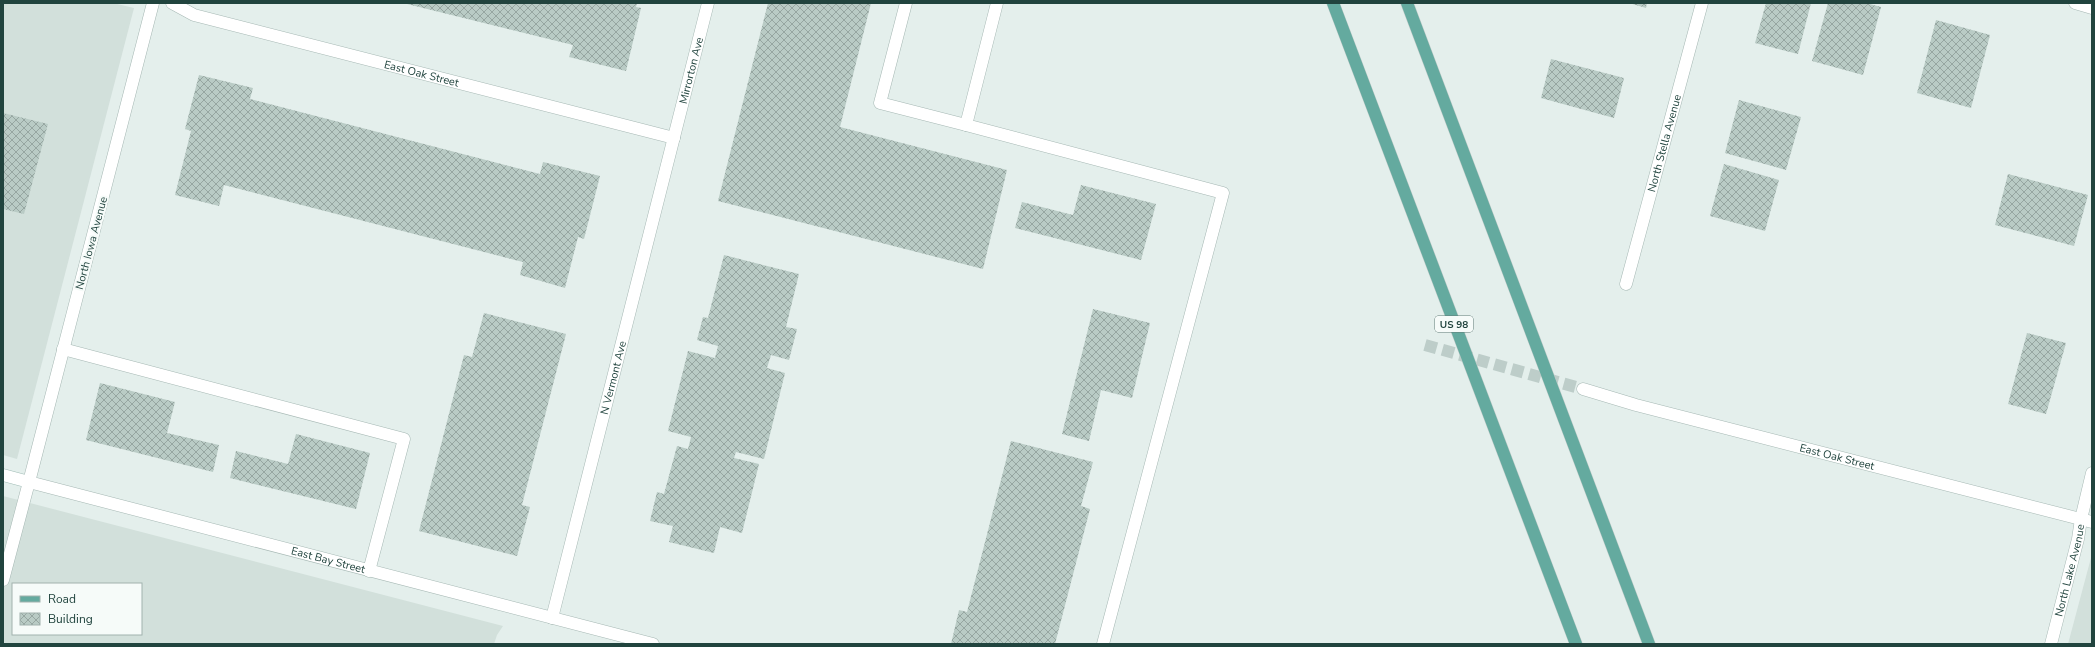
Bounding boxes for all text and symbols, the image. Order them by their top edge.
street label: Mirrorton Ave [676,35,707,105]
street label: East Oak Street [382,57,461,91]
street label: North Stella Avenue [1644,93,1685,194]
street label: North Iowa Avenue [72,195,111,291]
road number: US 98 [1435,316,1473,332]
street label: N Vermont Ave [597,339,630,416]
street label: East Oak Street [1798,440,1876,474]
street label: North Lake Avenue [2051,523,2088,618]
street label: East Bay Street [290,543,367,577]
legend [12,583,142,635]
text: Road [48,591,76,607]
text: Building [48,611,93,627]

